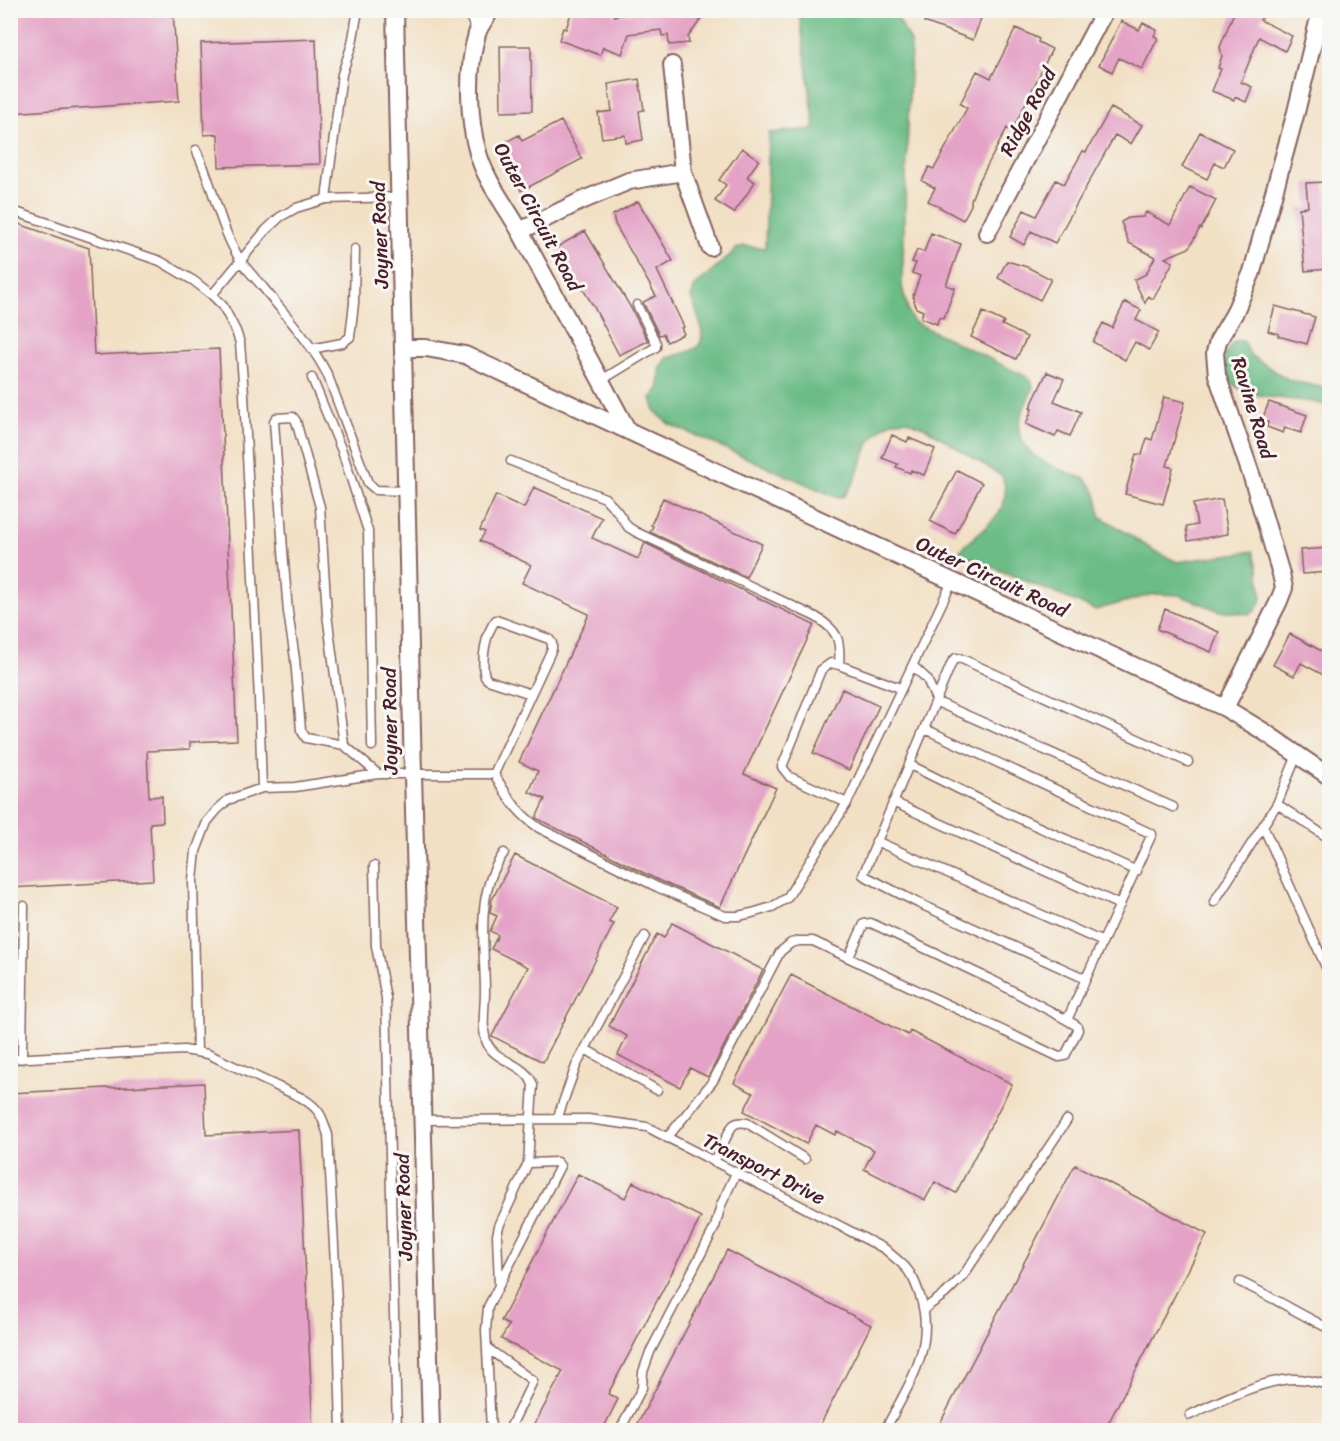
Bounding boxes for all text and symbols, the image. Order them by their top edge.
street label: Ridge Road [990,60,1067,163]
street label: Outer Circuit Road [484,136,593,299]
street label: Joyner Road [361,179,399,290]
street label: Ravine Road [1221,352,1286,465]
street label: Outer Circuit Road [910,526,1076,628]
street label: Joyner Road [372,666,408,776]
street label: Transport Drive [696,1123,832,1215]
street label: Joyner Road [385,1151,423,1262]

